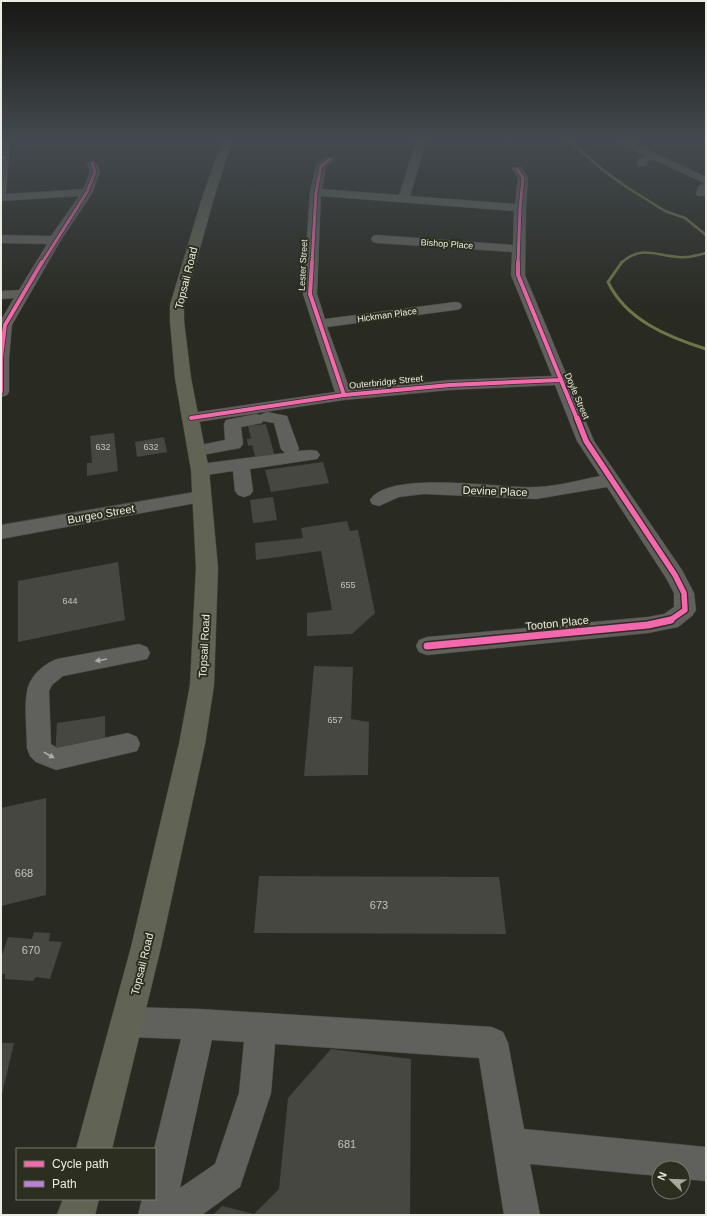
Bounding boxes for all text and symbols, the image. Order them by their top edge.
street label: Bishop Place [420,237,474,251]
street label: Lester Street [297,239,309,291]
street label: Topsail Road [172,246,200,310]
street label: Hickman Place [357,306,417,324]
street label: Doyle Street [563,371,591,421]
street label: Outerbridge Street [349,373,424,391]
house number: 632 [95,442,111,452]
house number: 632 [143,442,159,452]
street label: Devine Place [462,484,528,498]
street label: Burgeo Street [67,502,135,526]
house number: 655 [340,580,356,590]
house number: 644 [62,596,78,606]
street label: Topsail Road [196,614,212,678]
street label: Tooton Place [525,614,589,632]
one-way arrow [95,657,107,663]
house number: 657 [327,715,343,725]
one-way arrow [43,752,54,759]
house number: 668 [15,867,33,879]
house number: 673 [370,899,388,911]
street label: Topsail Road [128,932,156,996]
house number: 670 [22,944,40,956]
house number: 681 [338,1138,356,1150]
legend [16,1148,156,1200]
text: Cycle path [52,1157,109,1171]
north arrow [651,1160,691,1200]
text: N [655,1170,669,1182]
text: Path [52,1177,77,1191]

